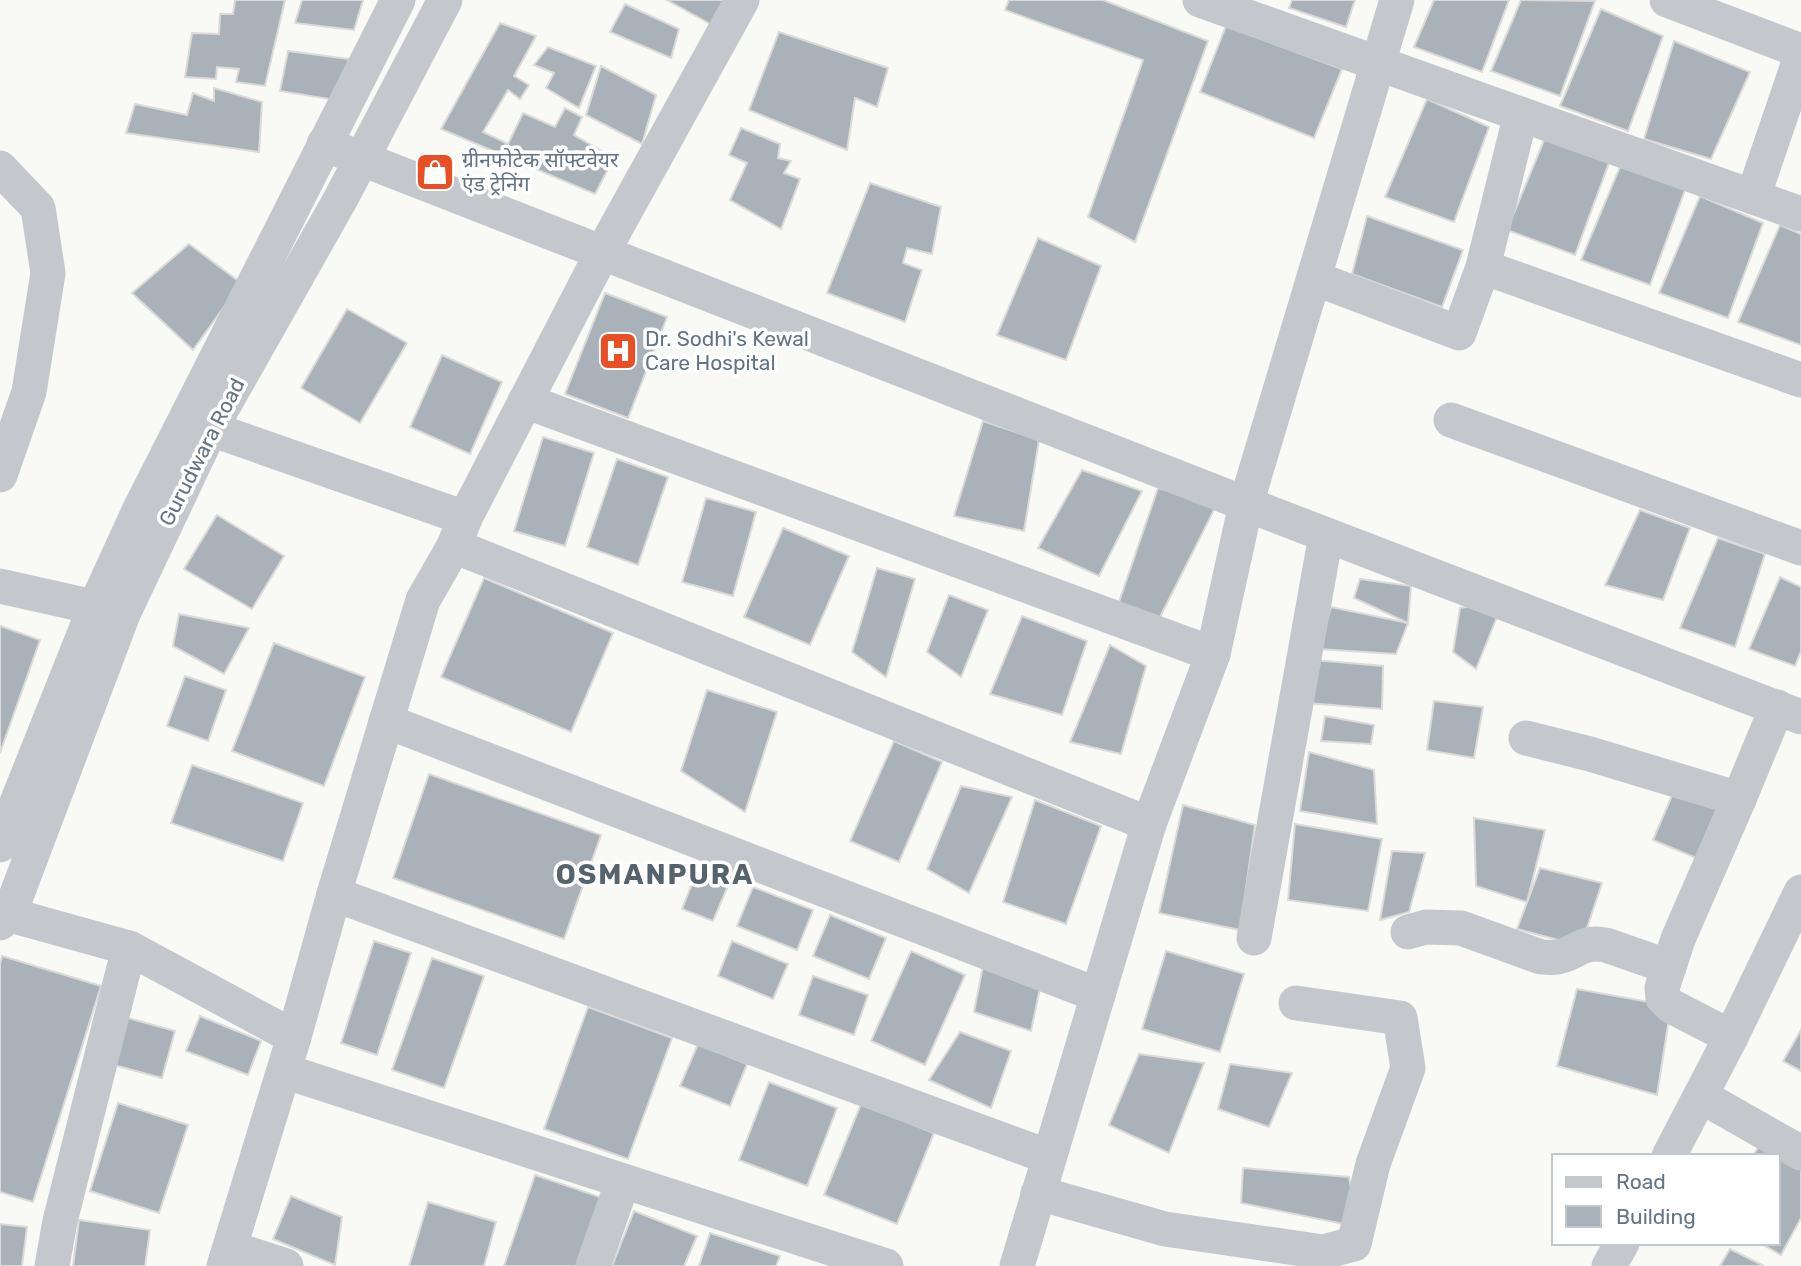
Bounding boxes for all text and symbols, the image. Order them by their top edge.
place label: ग्रीनफोटेक सॉफ्टवेयर एंड ट्रेनिंग [462,147,619,196]
shop icon: ग्रीनफोटेक सॉफ्टवेयर एंड ट्रेनिंग [414,151,456,193]
place label: Dr. Sodhi's Kewal Care Hospital [645,326,809,375]
hospital icon: Dr. Sodhi's Kewal Care Hospital [597,330,639,372]
street label: Gurudwara Road [154,374,250,530]
district label: OSMANPURA [556,858,754,891]
legend [1552,1154,1780,1245]
text: Road [1616,1169,1666,1194]
text: Building [1616,1204,1696,1229]

